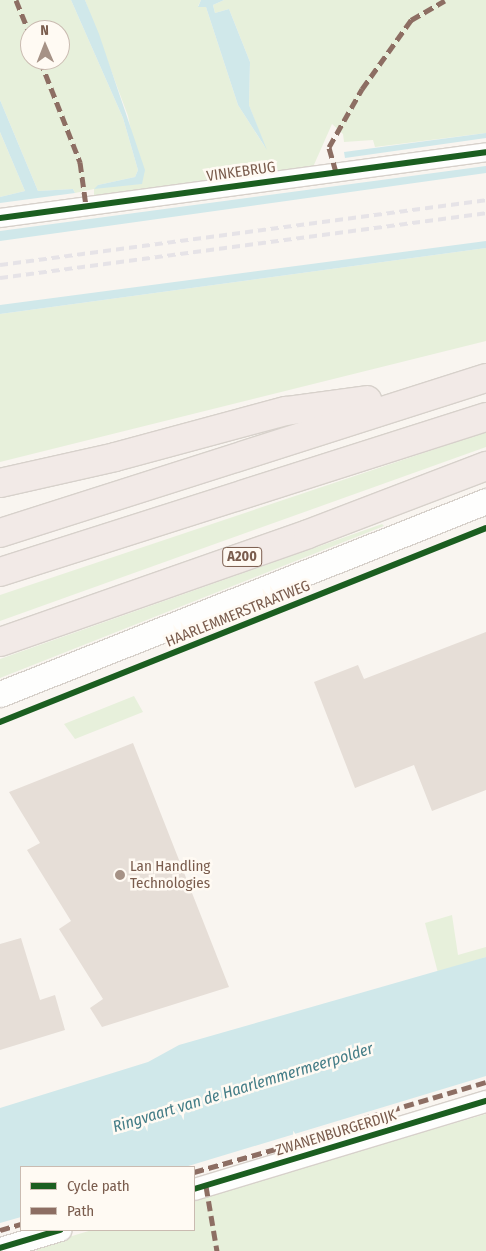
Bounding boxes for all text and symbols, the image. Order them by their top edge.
north arrow [20,20,70,70]
text: N [40,22,49,39]
street label: VINKEBRUG [205,158,277,186]
road number: A200 [222,546,262,568]
street label: HAARLEMMERSTRAATWEG [163,577,313,651]
place label: Lan Handling Technologies [130,857,210,892]
marker: Lan Handling Technologies [114,869,126,881]
water label: Ringvaart van de Haarlemmermeerpolder [111,1039,375,1137]
street label: ZWANENBURGERDIJK [274,1106,398,1160]
legend [20,1166,195,1231]
text: Cycle path [67,1177,130,1195]
text: Path [67,1202,94,1220]

